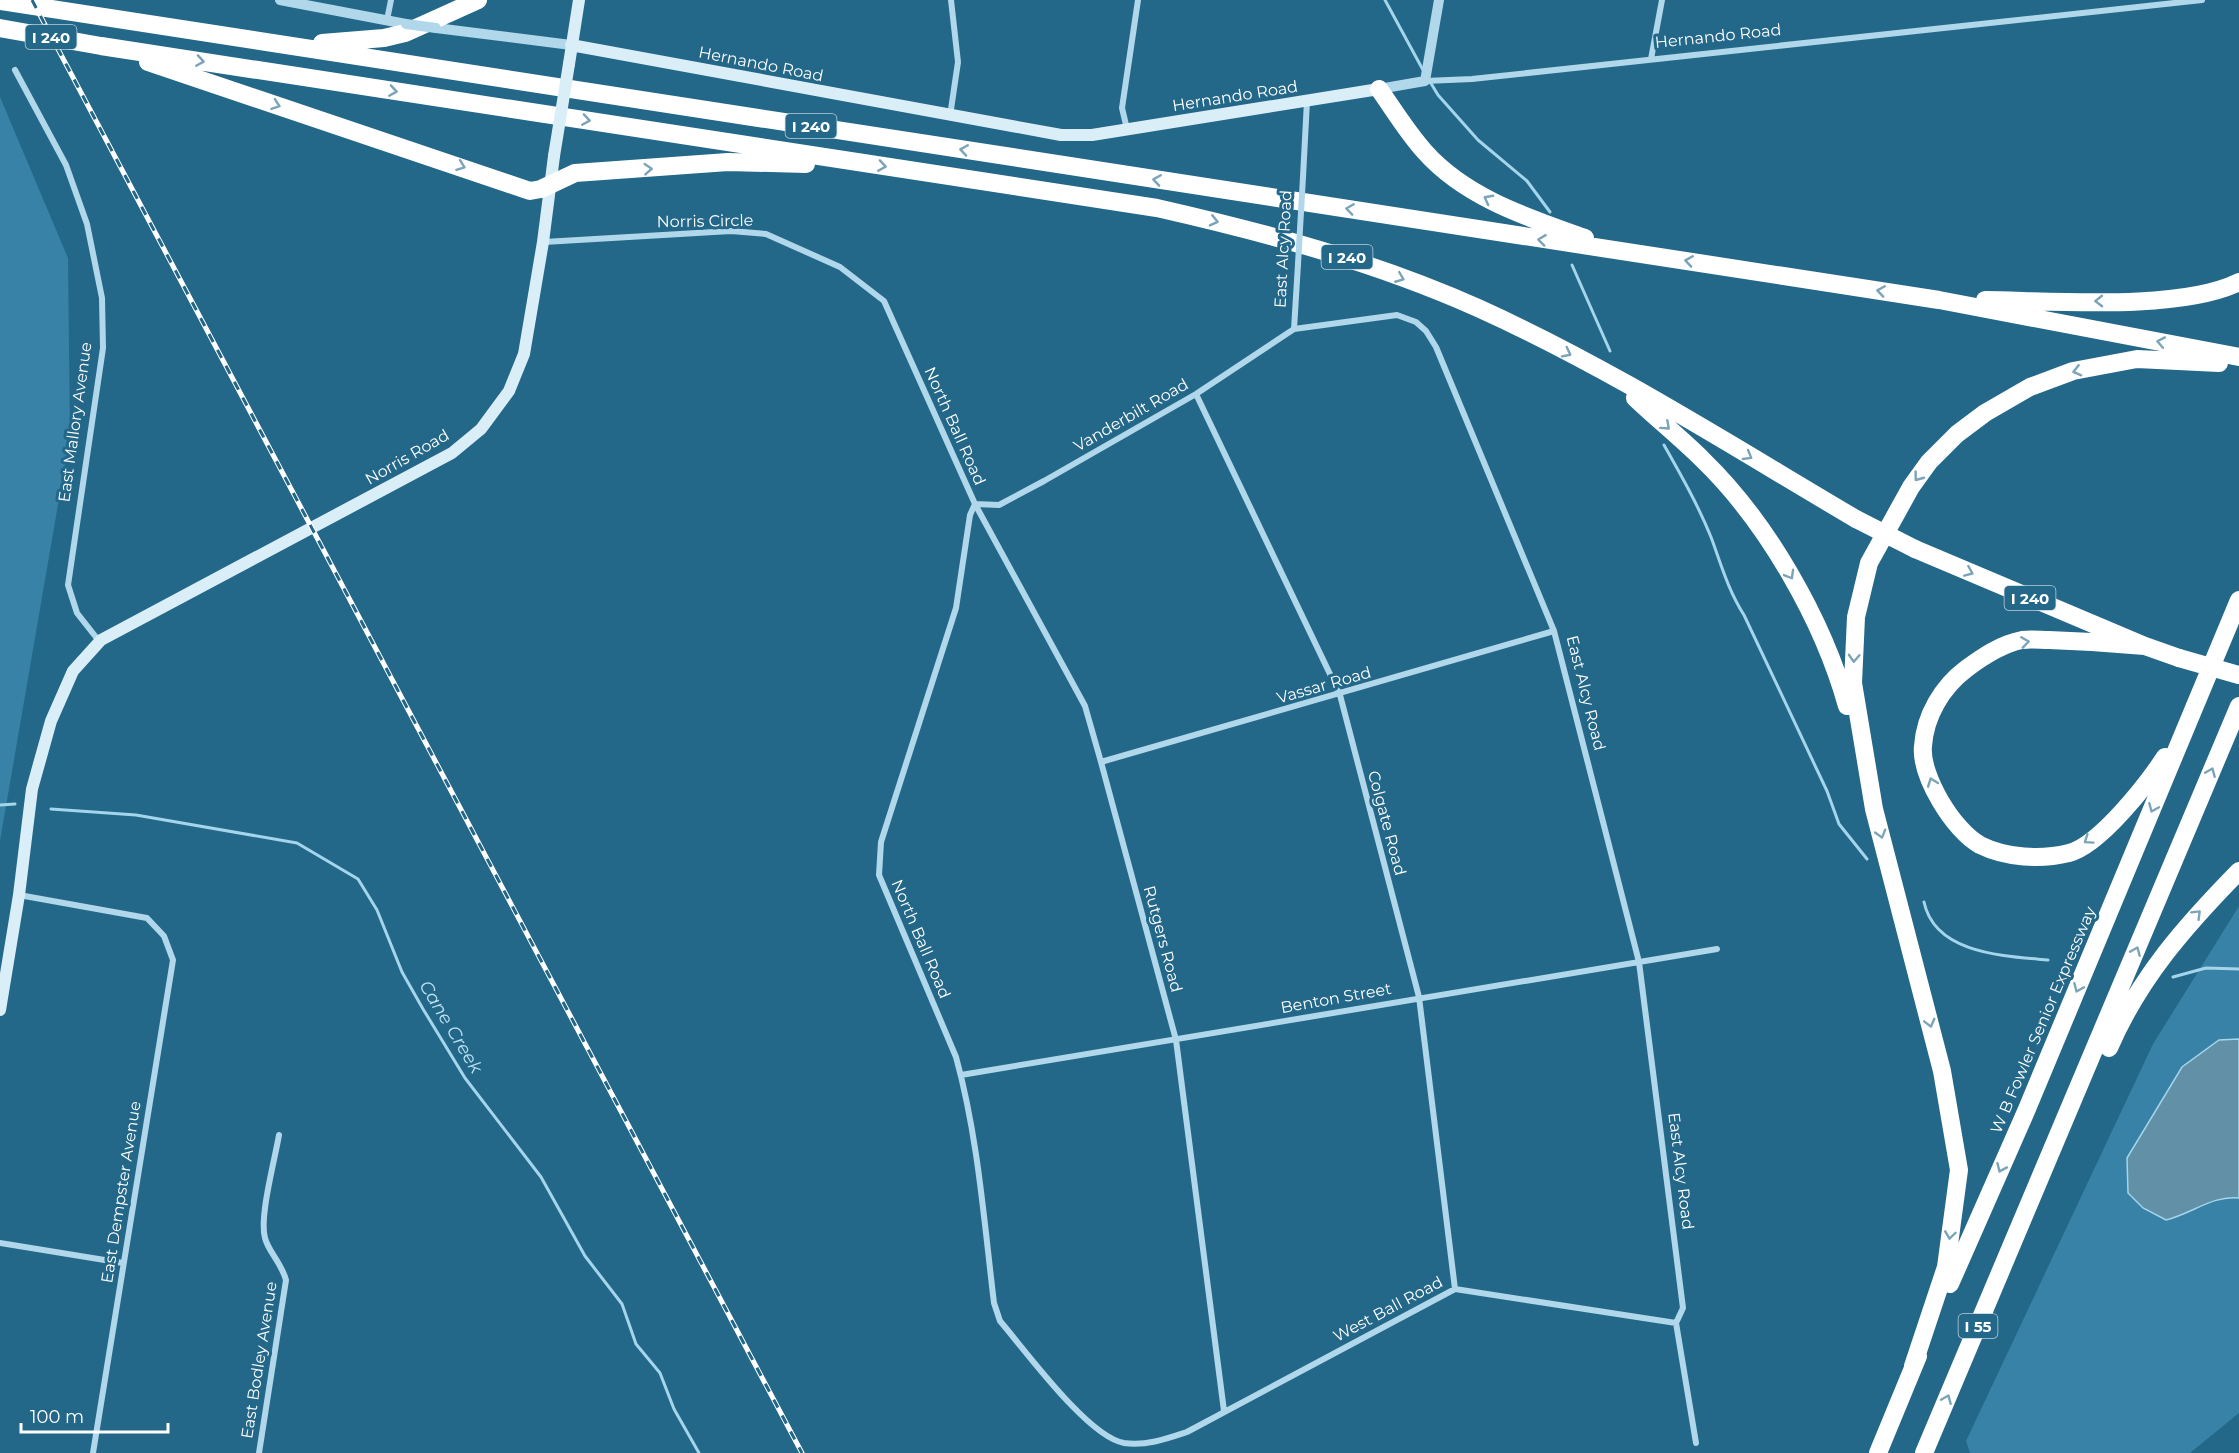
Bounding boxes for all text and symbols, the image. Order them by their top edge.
street label: Hernando Road [1654,20,1782,52]
road number: I 240 [26,25,76,49]
street label: Hernando Road [697,43,825,85]
one-way arrow [196,55,205,67]
street label: Hernando Road [1171,77,1299,115]
one-way arrow [389,84,398,96]
one-way arrow [270,97,281,110]
one-way arrow [581,114,591,126]
road number: I 240 [786,114,836,138]
one-way arrow [960,145,969,157]
one-way arrow [455,159,466,172]
one-way arrow [878,160,887,172]
one-way arrow [644,163,653,176]
one-way arrow [1152,175,1162,187]
street label: East Alcy Road [1270,190,1296,308]
one-way arrow [1484,195,1495,206]
one-way arrow [1345,203,1354,215]
street label: Norris Circle [657,211,753,231]
one-way arrow [1209,214,1219,227]
one-way arrow [1538,234,1547,246]
road number: I 240 [1322,245,1372,269]
one-way arrow [1684,255,1693,267]
one-way arrow [1395,270,1405,283]
one-way arrow [1877,285,1886,297]
one-way arrow [2095,295,2104,307]
one-way arrow [2156,336,2166,349]
street label: East Mallory Avenue [54,341,96,503]
one-way arrow [1561,346,1571,357]
street label: North Ball Road [920,364,990,488]
one-way arrow [2072,364,2082,377]
street label: Vanderbilt Road [1070,374,1192,456]
one-way arrow [1659,419,1670,430]
street label: Norris Road [362,425,452,489]
one-way arrow [1742,448,1752,460]
one-way arrow [1914,471,1925,482]
one-way arrow [1963,565,1974,577]
one-way arrow [1782,569,1794,579]
road number: I 240 [2004,586,2056,610]
street label: East Alcy Road [1563,633,1609,753]
one-way arrow [2020,636,2030,648]
one-way arrow [1848,653,1861,662]
street label: Vassar Road [1275,662,1373,708]
one-way arrow [2204,767,2216,778]
street label: Colgate Road [1364,769,1410,877]
one-way arrow [1927,777,1939,788]
one-way arrow [2148,802,2160,813]
one-way arrow [1874,828,1886,839]
one-way arrow [2084,833,2095,844]
street label: North Ball Road [887,877,955,1001]
street label: Rutgers Road [1140,884,1186,994]
street label: W B Fowler Senior Expressway [1986,903,2100,1136]
one-way arrow [2190,910,2201,921]
one-way arrow [2129,947,2141,958]
water label: Cane Creek [415,976,488,1079]
street label: Benton Street [1279,979,1393,1017]
one-way arrow [2073,982,2085,993]
one-way arrow [1923,1018,1936,1028]
street label: East Dempster Avenue [97,1100,145,1284]
street label: East Alcy Road [1664,1111,1698,1231]
one-way arrow [1996,1161,2008,1172]
one-way arrow [1945,1231,1957,1240]
street label: West Ball Road [1330,1272,1446,1346]
street label: East Bodley Avenue [237,1280,281,1440]
road number: I 55 [1958,1314,1998,1338]
one-way arrow [1940,1394,1952,1405]
scale bar [21,1396,168,1434]
text: 100 m [30,1406,84,1428]

